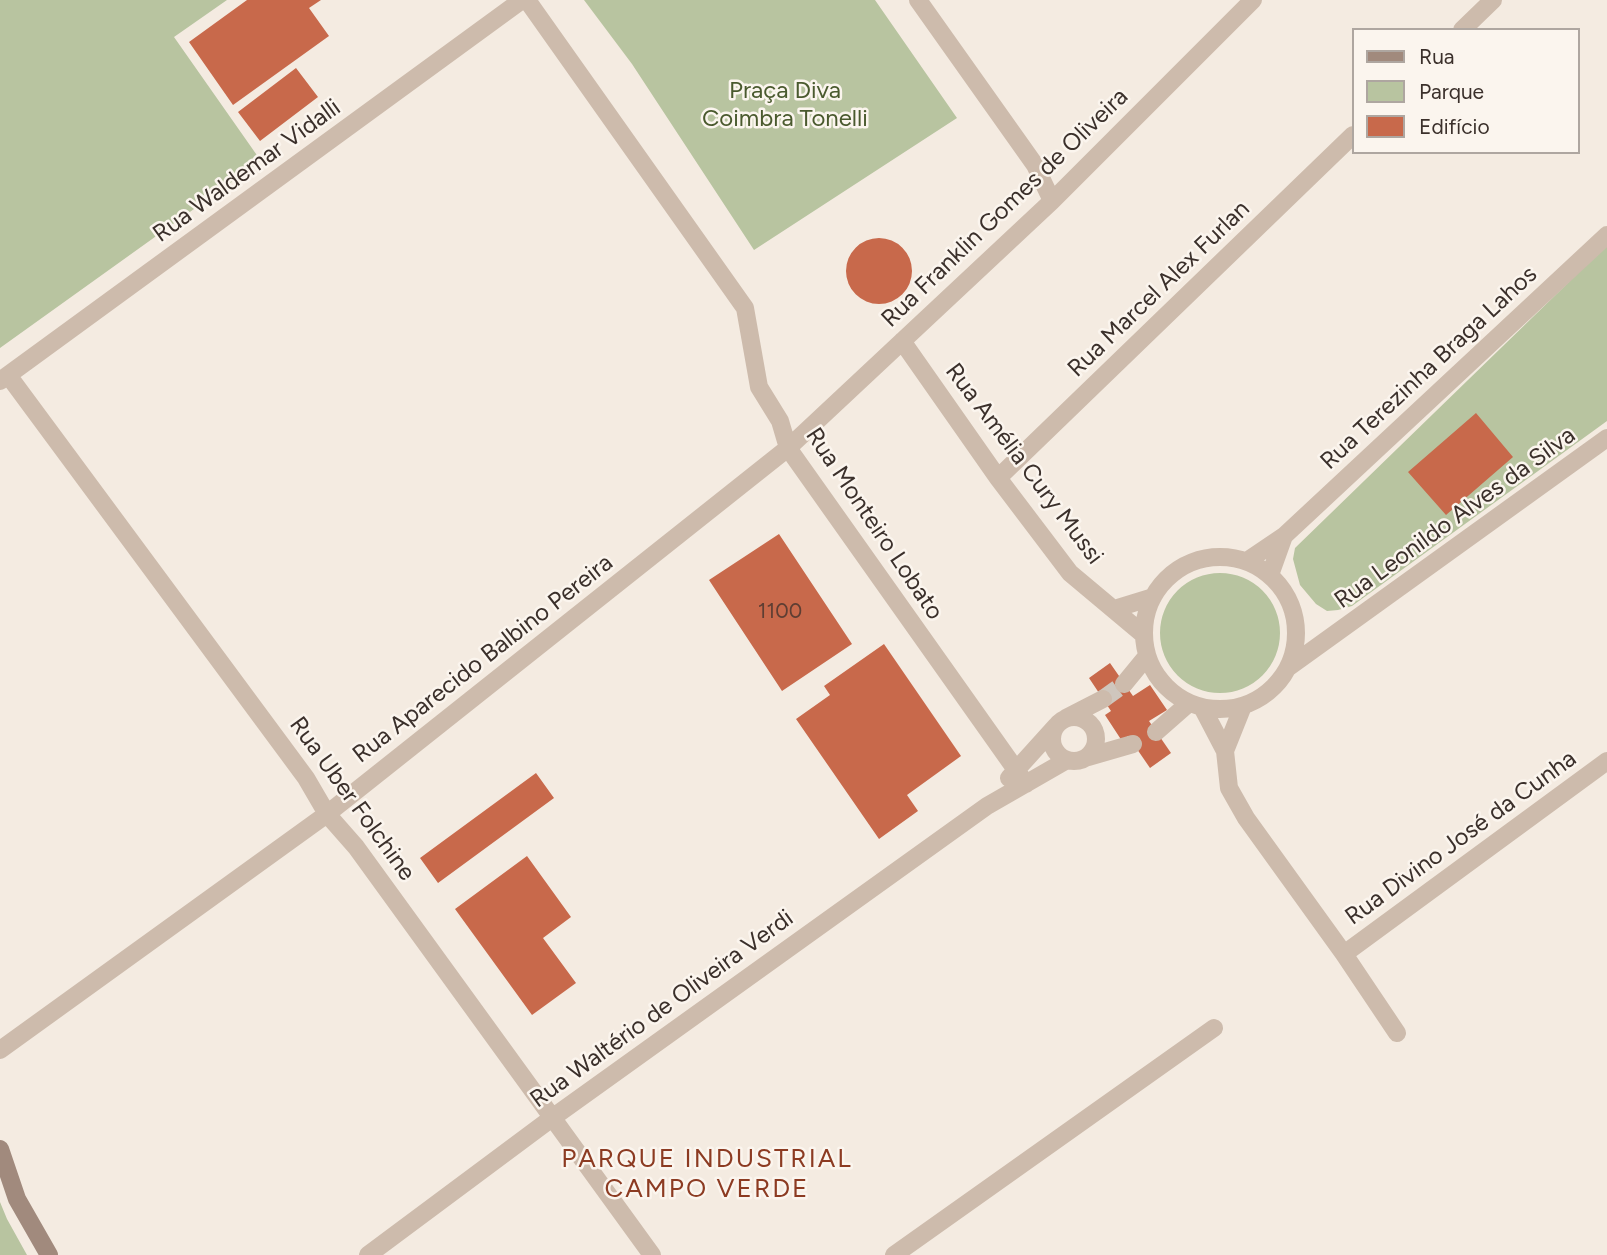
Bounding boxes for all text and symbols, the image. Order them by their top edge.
legend [1352,28,1579,154]
text: Rua [1419,44,1455,69]
park label: Praça Diva Coimbra Tonelli [702,77,868,133]
text: Parque [1419,79,1484,104]
street label: Rua Franklin Gomes de Oliveira [876,82,1134,334]
street label: Rua Waldemar Vidalli [148,93,346,249]
text: Edifício [1419,114,1490,139]
street label: Rua Marcel Alex Furlan [1062,195,1256,383]
street label: Rua Terezinha Braga Lahos [1315,260,1543,476]
street label: Rua Amélia Cury Mussi [939,358,1109,570]
street label: Rua Leonildo Alves da Silva [1329,421,1581,615]
street label: Rua Monteiro Lobato [799,422,949,626]
street label: Rua Aparecido Balbino Pereira [347,549,619,769]
house number: 1100 [758,599,802,625]
street label: Rua Uber Folchine [283,712,421,886]
street label: Rua Divino José da Cunha [1340,745,1582,931]
street label: Rua Waltério de Oliveira Verdi [525,904,799,1114]
district label: PARQUE INDUSTRIAL CAMPO VERDE [563,1143,851,1204]

